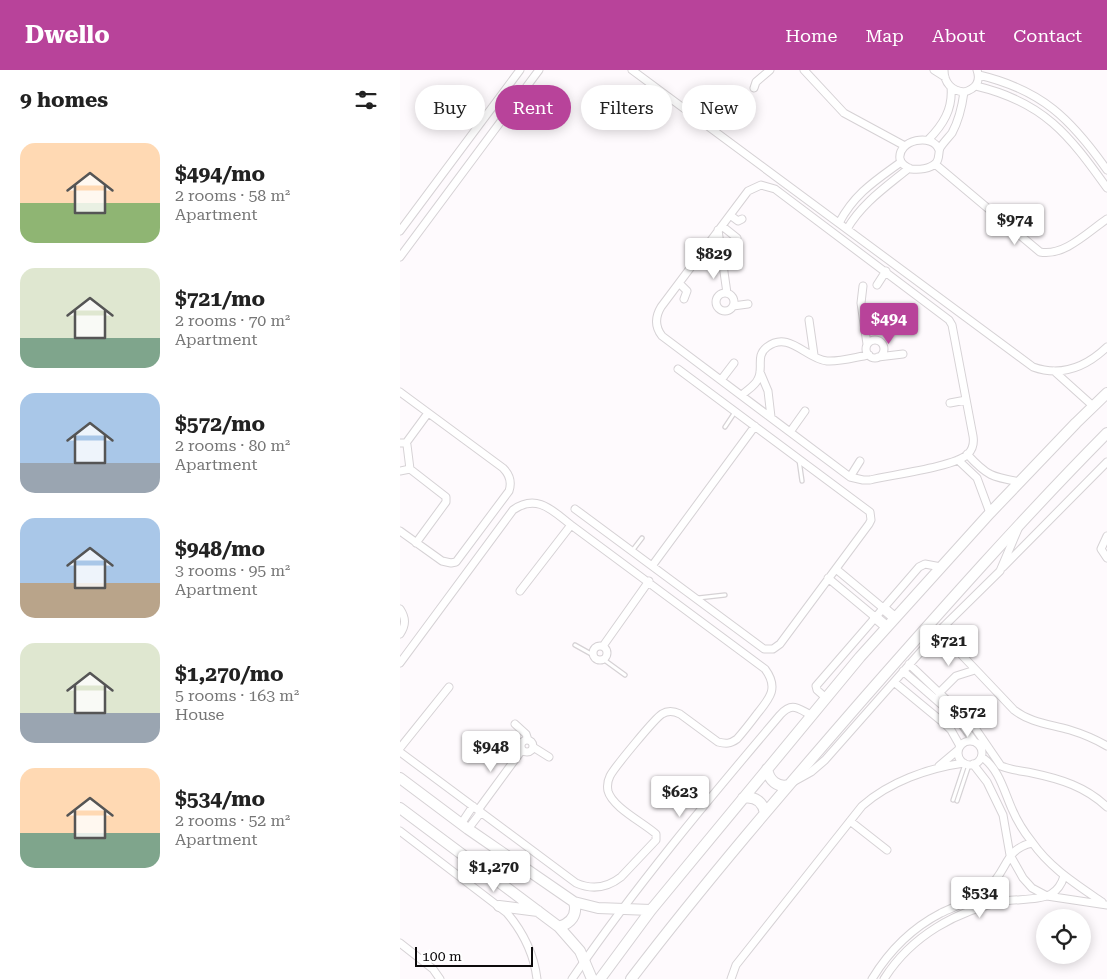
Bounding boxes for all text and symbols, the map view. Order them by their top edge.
text: Dwello [25,21,110,49]
text: Home [785,25,837,46]
text: Map [865,25,904,46]
text: About [932,25,985,46]
text: Contact [1013,25,1082,46]
chip: Buy [415,85,485,130]
chip: Rent [495,85,571,130]
chip: Filters [581,85,672,130]
chip: New [682,85,756,130]
icon: filters [352,86,380,114]
text: 9 homes [20,88,108,112]
text: $494/mo [175,162,265,186]
icon: home [60,163,120,223]
text: 2 rooms · 58 m² [175,186,290,205]
pin: $974 [985,204,1045,246]
text: Apartment [175,205,258,224]
text: $974 [997,210,1033,229]
pin: $829 [684,238,744,280]
text: $829 [696,244,732,263]
text: $721/mo [175,287,265,311]
icon: home [60,288,120,348]
pin: $494 [859,302,919,345]
text: $494 [871,309,907,328]
text: 2 rooms · 70 m² [175,311,290,330]
text: Apartment [175,330,258,349]
text: $572/mo [175,412,265,436]
icon: home [60,413,120,473]
text: 2 rooms · 80 m² [175,436,290,455]
text: Apartment [175,455,258,474]
text: $948/mo [175,537,265,561]
icon: home [60,538,120,598]
text: 3 rooms · 95 m² [175,561,290,580]
text: Apartment [175,580,258,599]
pin: $721 [919,624,979,667]
text: $721 [931,631,967,650]
text: $1,270/mo [175,662,284,686]
icon: home [60,663,120,723]
text: 5 rooms · 163 m² [175,686,299,705]
pin: $572 [938,696,998,738]
text: $572 [950,702,986,721]
text: House [175,705,224,724]
pin: $948 [461,730,521,773]
text: $948 [473,737,509,756]
pin: $623 [650,776,710,818]
text: $623 [662,782,698,801]
text: $534/mo [175,787,265,811]
icon: home [60,788,120,848]
text: 2 rooms · 52 m² [175,811,290,830]
text: Apartment [175,830,258,849]
pin: $1,270 [453,850,535,893]
text: $1,270 [469,857,519,876]
pin: $534 [950,876,1010,919]
text: $534 [962,883,998,902]
map controls [1036,909,1091,964]
button: locate [1036,909,1091,964]
scale bar [415,944,532,967]
text: 100 m [422,948,462,964]

